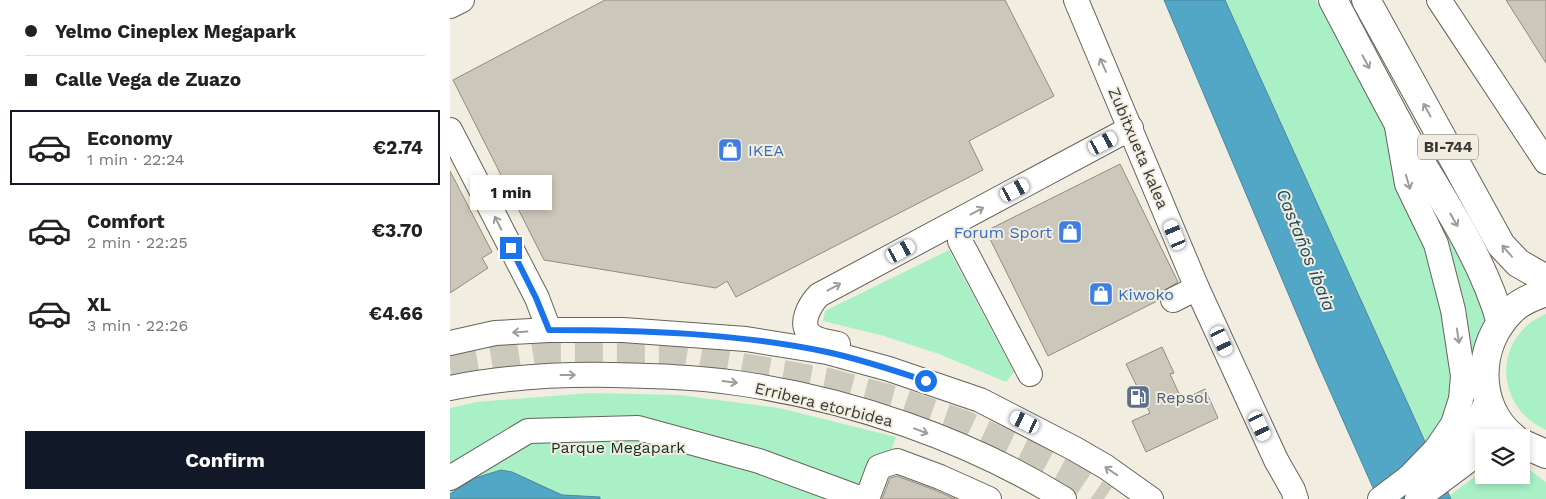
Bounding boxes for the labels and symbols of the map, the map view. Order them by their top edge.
one-way arrow [1361,54,1371,69]
one-way arrow [1098,58,1108,73]
street label: Zubitxueta kalea [1104,85,1173,212]
one-way arrow [1422,102,1432,117]
car [1086,129,1119,157]
road number: BI-744 [1418,134,1478,160]
shop icon: IKEA [717,137,743,163]
place label: IKEA [748,141,784,160]
one-way arrow [1403,174,1413,190]
callout: 1 min [470,176,552,210]
car [998,176,1031,204]
water label: Castaños ibaia [1272,186,1341,314]
one-way arrow [969,205,983,215]
one-way arrow [1450,213,1460,227]
one-way arrow [493,216,502,231]
car [1162,218,1187,252]
shop icon: Forum Sport [1057,219,1083,245]
place label: Forum Sport [954,223,1052,242]
route end [500,237,522,259]
car [884,237,917,265]
one-way arrow [1501,245,1512,258]
shop icon: Kiwoko [1088,281,1114,307]
one-way arrow [826,282,841,292]
place label: Kiwoko [1118,285,1174,304]
car [1208,324,1235,358]
one-way arrow [513,327,529,336]
one-way arrow [1453,327,1463,343]
one-way arrow [560,370,576,380]
route start [915,370,937,392]
one-way arrow [722,377,738,387]
street label: Erribera etorbidea [753,378,895,431]
fuel station icon: Repsol [1125,384,1151,410]
place label: Repsol [1156,388,1209,407]
car [1008,409,1041,435]
car [1246,409,1273,443]
one-way arrow [913,427,928,436]
park label: Parque Megapark [551,438,685,457]
one-way arrow [1104,466,1118,476]

